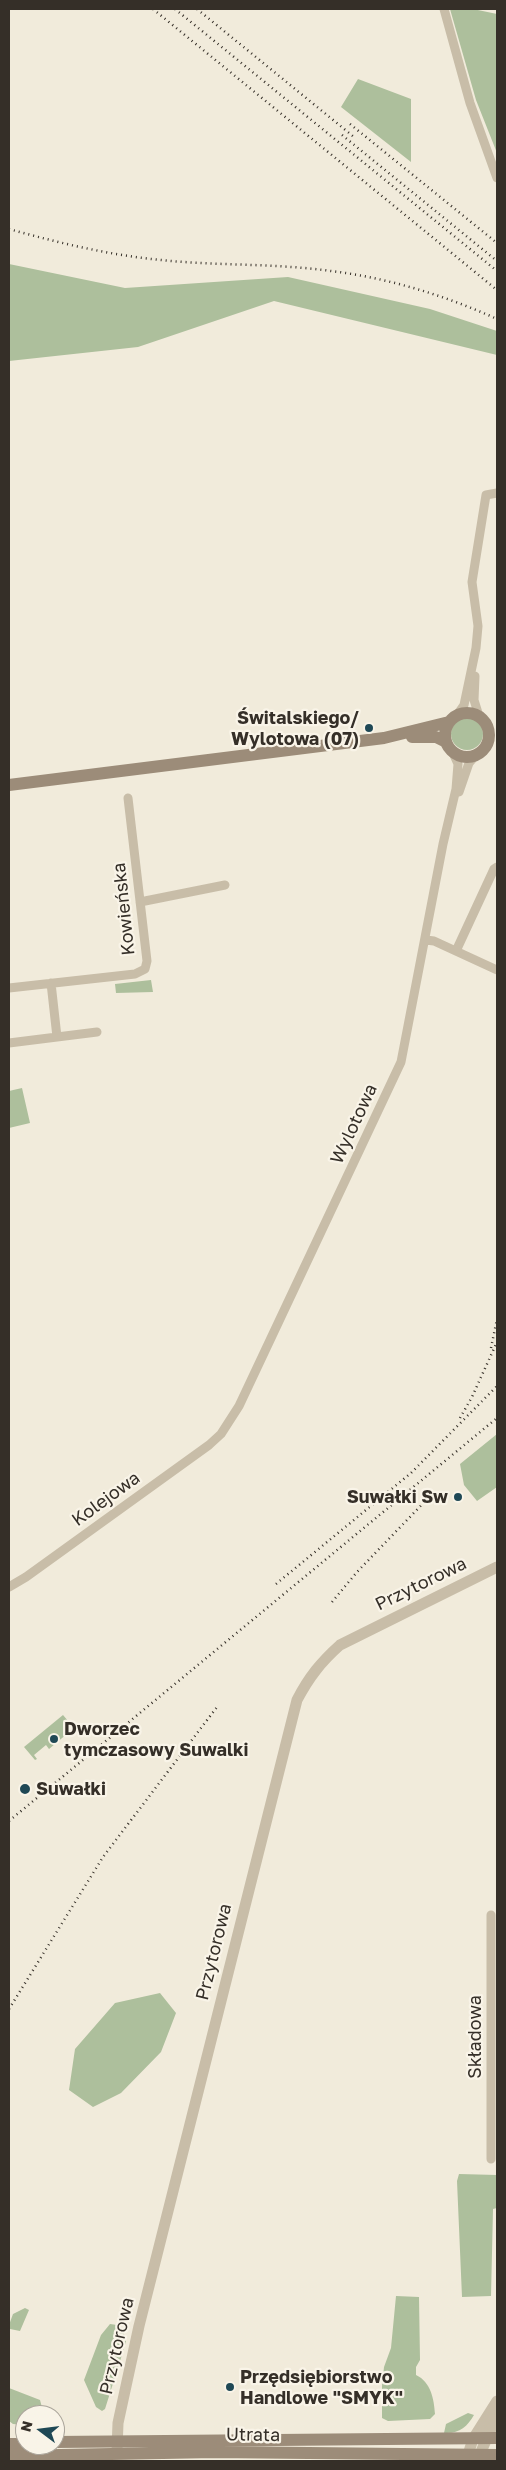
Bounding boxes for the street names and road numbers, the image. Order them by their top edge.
street label: Kowieńska [108,861,140,957]
street label: Wylotowa [326,1080,382,1168]
street label: Kolejowa [68,1467,144,1531]
street label: Przytorowa [372,1553,470,1615]
street label: Przytorowa [192,1901,236,2003]
street label: Składowa [464,1995,486,2079]
street label: Przytorowa [95,2295,139,2397]
street label: Utrata [226,2424,280,2446]

